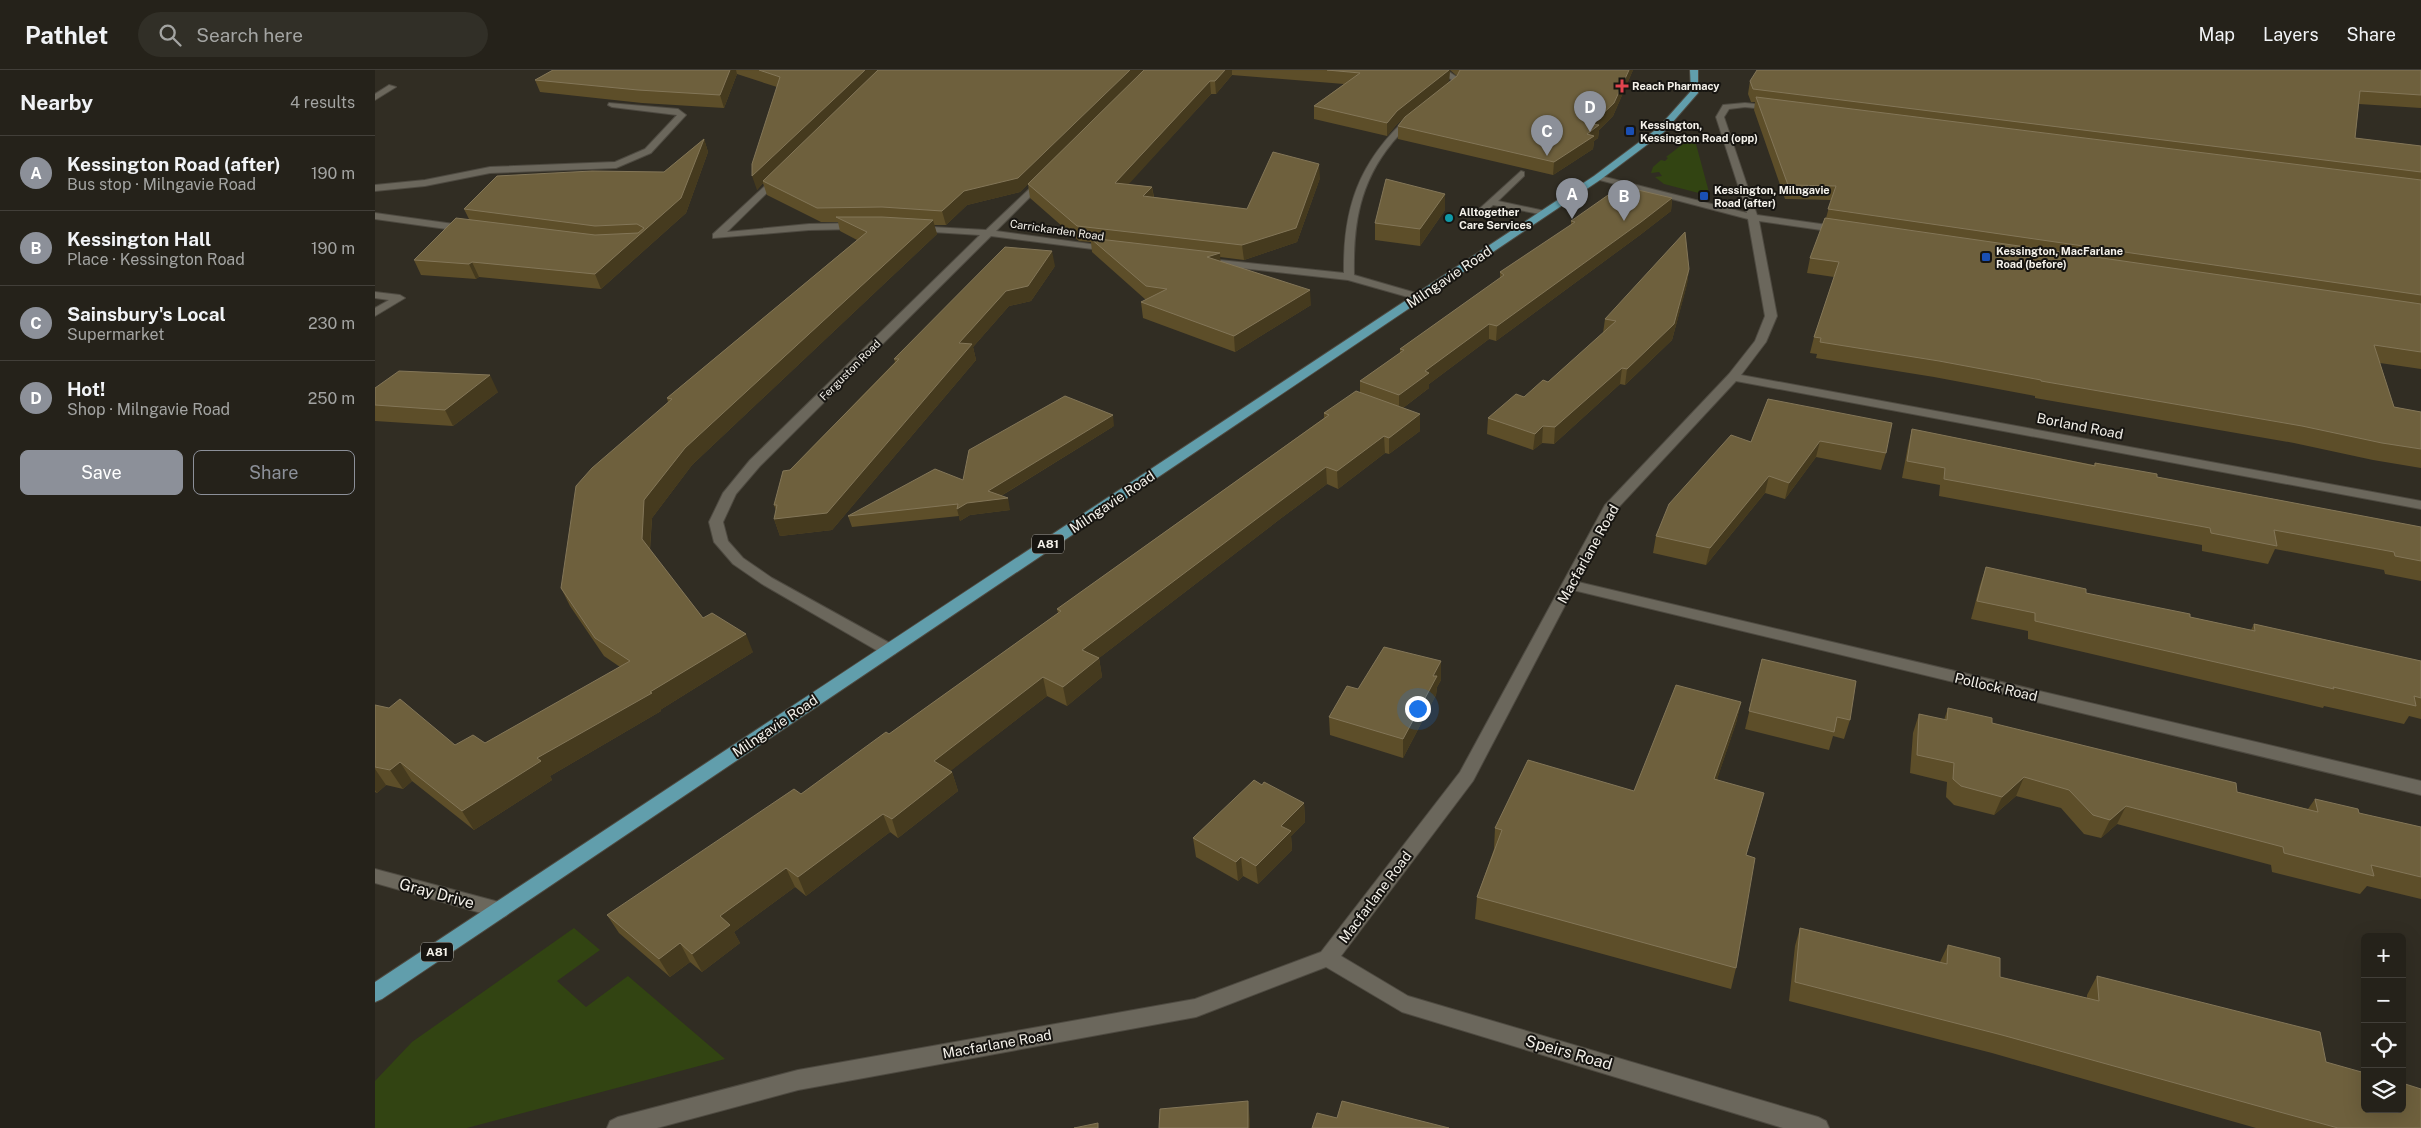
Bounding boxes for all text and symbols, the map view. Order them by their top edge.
search box [138,12,488,57]
text: Pathlet [25,21,108,49]
icon: search [156,21,184,49]
text: Search here [196,24,303,46]
text: Map [2199,24,2235,45]
text: Layers [2263,24,2319,45]
text: Share [2347,24,2396,45]
marker: Reach Pharmacy [1616,80,1628,92]
place label: Reach Pharmacy [1632,80,1720,92]
text: Nearby [20,90,93,115]
pin: D [1574,91,1606,132]
text: 4 results [290,93,355,112]
pin: C [1531,115,1563,156]
place label: Kessington, Kessington Road (opp) [1640,119,1758,144]
marker: Kessington, Kessington Road (opp) [1624,125,1636,137]
text: Kessington Road (after) [67,153,281,175]
text: A [30,164,42,183]
text: 190 m [311,164,355,183]
text: Bus stop · Milngavie Road [67,175,256,194]
pin: A [1556,178,1588,219]
pin: B [1608,180,1640,221]
place label: Kessington, Milngavie Road (after) [1714,184,1830,209]
marker: Kessington, Milngavie Road (after) [1698,190,1710,202]
place label: Alltogether Care Services [1459,206,1532,231]
marker: Alltogether Care Services [1443,212,1455,224]
street label: Carrickarden Road [1009,217,1105,243]
text: Kessington Hall [67,228,211,250]
text: B [31,239,41,258]
text: 190 m [311,239,355,258]
street label: Milngavie Road [1403,243,1495,311]
place label: Kessington, MacFarlane Road (before) [1996,245,2123,270]
text: Place · Kessington Road [67,250,245,269]
marker: Kessington, MacFarlane Road (before) [1980,251,1992,263]
text: Sainsbury's Local [67,303,226,325]
text: C [30,314,42,333]
text: 230 m [308,314,355,333]
text: Supermarket [67,325,164,344]
street label: Ferguston Road [817,337,883,403]
text: Hot! [67,378,105,400]
text: D [30,389,42,408]
text: 250 m [308,389,355,408]
text: Shop · Milngavie Road [67,400,230,419]
street label: Borland Road [2035,410,2125,442]
button: Save [20,450,183,495]
button: Share [193,450,355,495]
street label: Milngavie Road [1066,468,1158,536]
street label: Macfarlane Road [1554,502,1622,606]
road number: A81 [1032,534,1064,554]
street label: Pollock Road [1953,670,2039,704]
street label: Milngavie Road [729,692,821,760]
your location [1405,696,1431,722]
street label: Macfarlane Road [1335,848,1415,946]
street label: Gray Drive [397,874,476,913]
map controls [2361,933,2406,1113]
button: + [2361,933,2406,978]
road number: A81 [421,942,453,962]
button: − [2361,978,2406,1023]
button: locate [2361,1023,2406,1068]
street label: Macfarlane Road [941,1027,1053,1061]
street label: Speirs Road [1523,1031,1614,1074]
button: layers [2361,1068,2406,1113]

